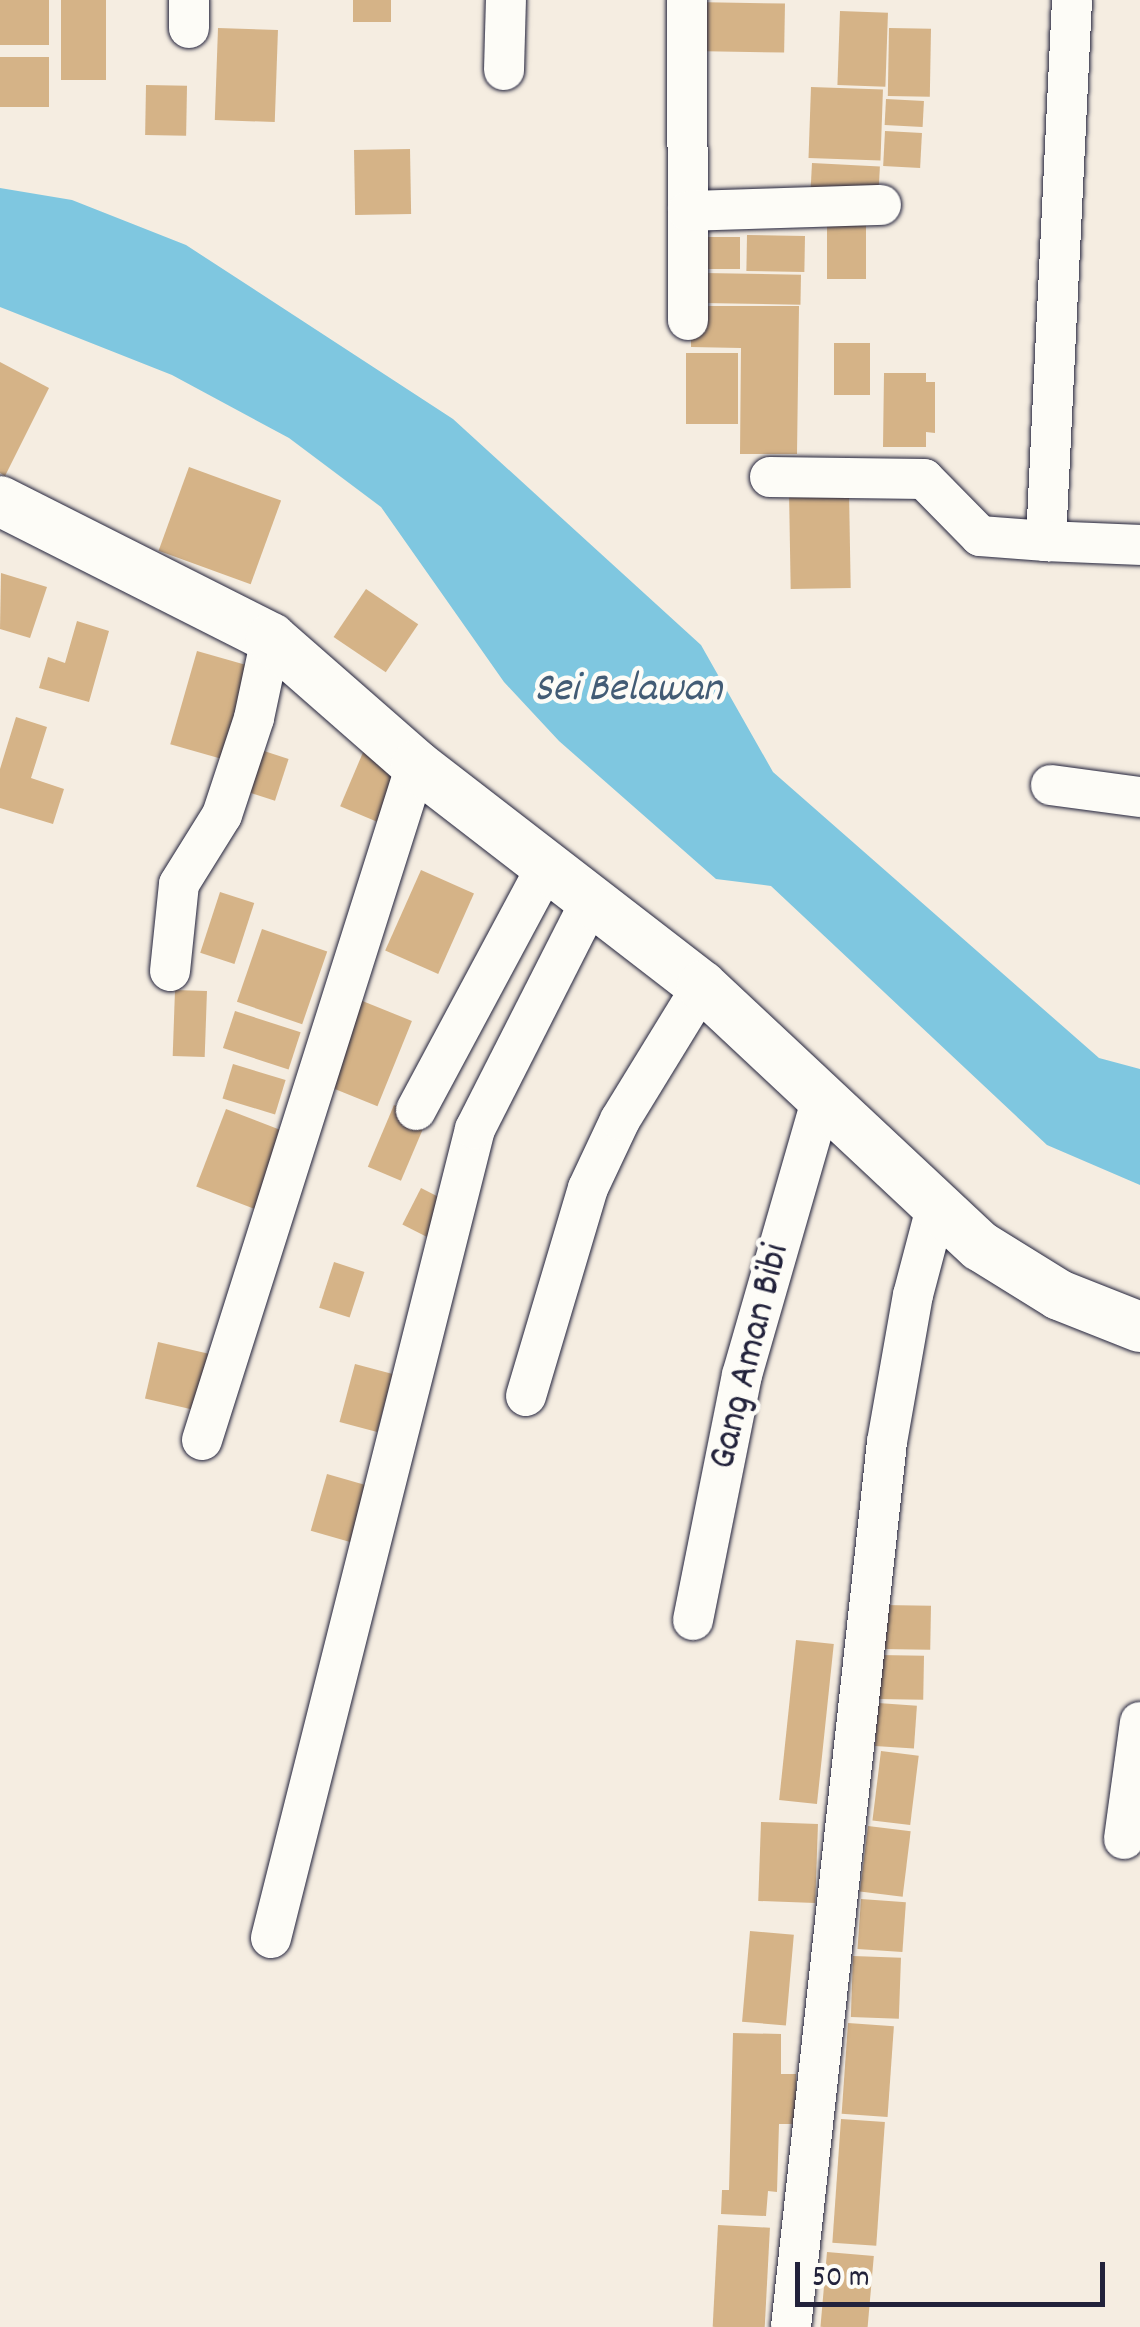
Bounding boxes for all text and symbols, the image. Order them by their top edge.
water label: Sei Belawan [534,666,722,716]
street label: Gang Aman Bibi [701,1239,803,1475]
scale bar [800,2242,1110,2304]
text: 50 m [812,2258,870,2301]

